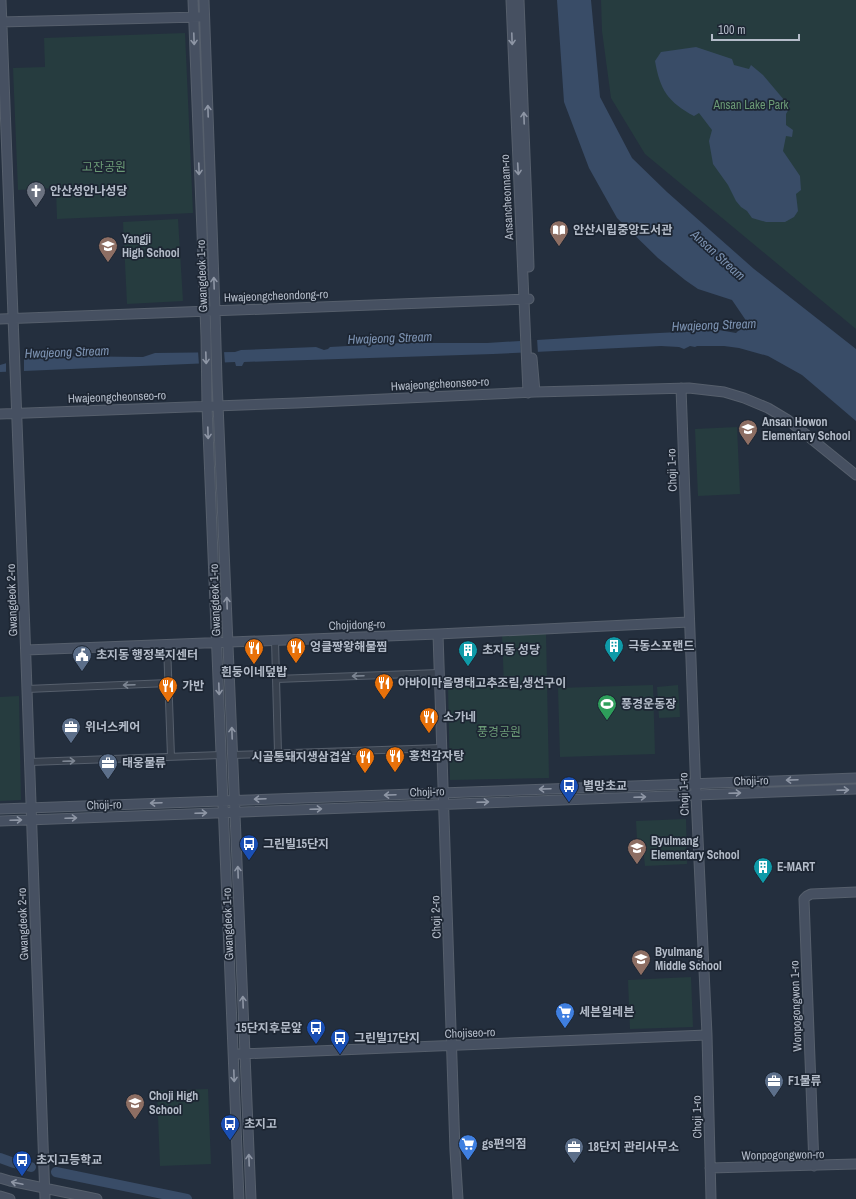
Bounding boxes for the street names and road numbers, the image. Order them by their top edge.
street label: Ansancheonnam-ro [497,154,517,241]
street label: Gwangdeok 1-ro [193,239,211,313]
street label: Hwajeongcheondong-ro [224,286,328,306]
street label: Hwajeongcheonseo-ro [390,373,490,395]
street label: Hwajeongcheonseo-ro [68,387,166,407]
street label: Choji 1-ro [663,448,681,492]
street label: Gwangdeok 2-ro [3,563,21,637]
street label: Gwangdeok 1-ro [206,563,224,637]
street label: Chojidong-ro [328,616,386,634]
street label: Choji 1-ro [675,772,693,816]
street label: Choji-ro [733,772,769,790]
street label: Choji-ro [409,783,445,801]
street label: Choji-ro [86,796,122,814]
street label: Gwangdeok 2-ro [14,887,32,961]
street label: Gwangdeok 1-ro [219,887,237,961]
street label: Choji 2-ro [427,895,445,939]
street label: Wonpogongwon 1-ro [786,960,806,1052]
street label: Chojiseo-ro [444,1024,496,1042]
street label: Choji 1-ro [689,1095,705,1139]
street label: Wonpogongwon-ro [741,1146,825,1164]

